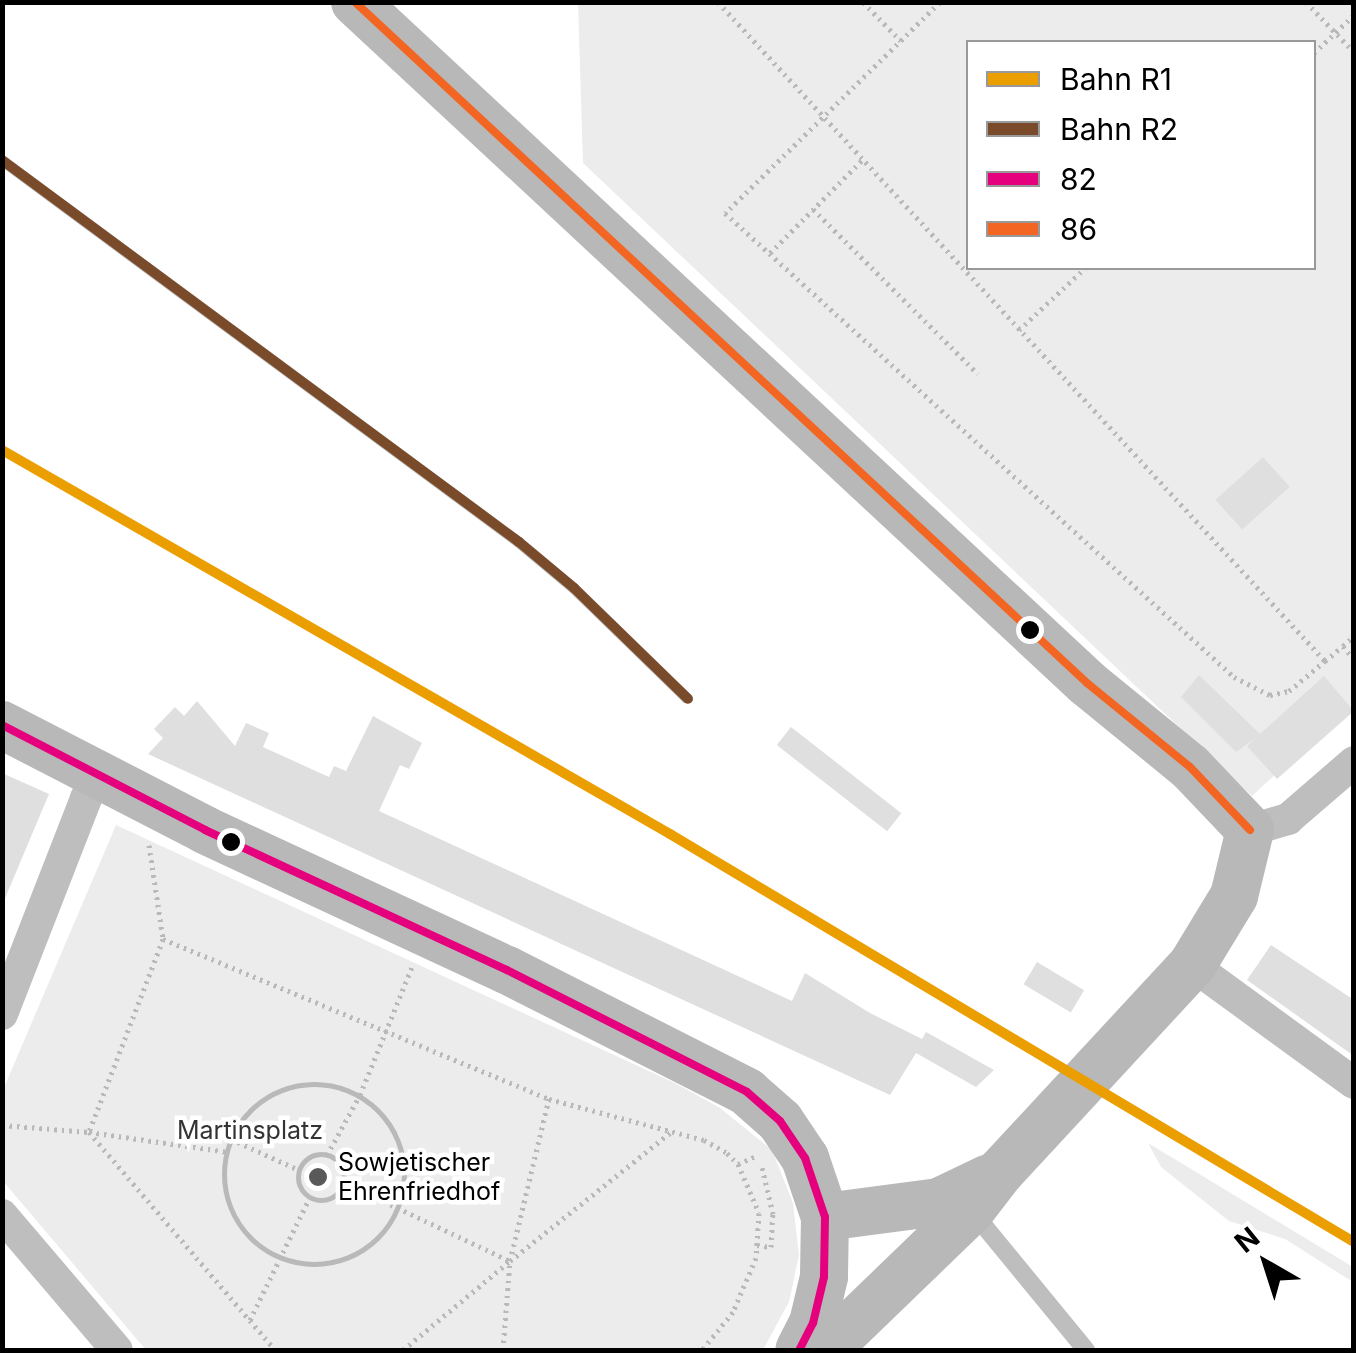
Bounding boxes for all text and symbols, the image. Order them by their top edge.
legend [966,40,1316,270]
text: Bahn R1 [1060,61,1172,97]
text: Bahn R2 [1060,111,1178,147]
text: 82 [1060,161,1097,197]
text: 86 [1060,211,1097,247]
unlabelled marker [1020,620,1040,640]
unlabelled marker [221,832,241,852]
park label: Martinsplatz [177,1115,323,1145]
place label: Sowjetischer Ehrenfriedhof [338,1148,500,1207]
marker: Sowjetischer Ehrenfriedhof [307,1166,329,1188]
north arrow [1216,1213,1316,1313]
text: N [1228,1220,1266,1260]

